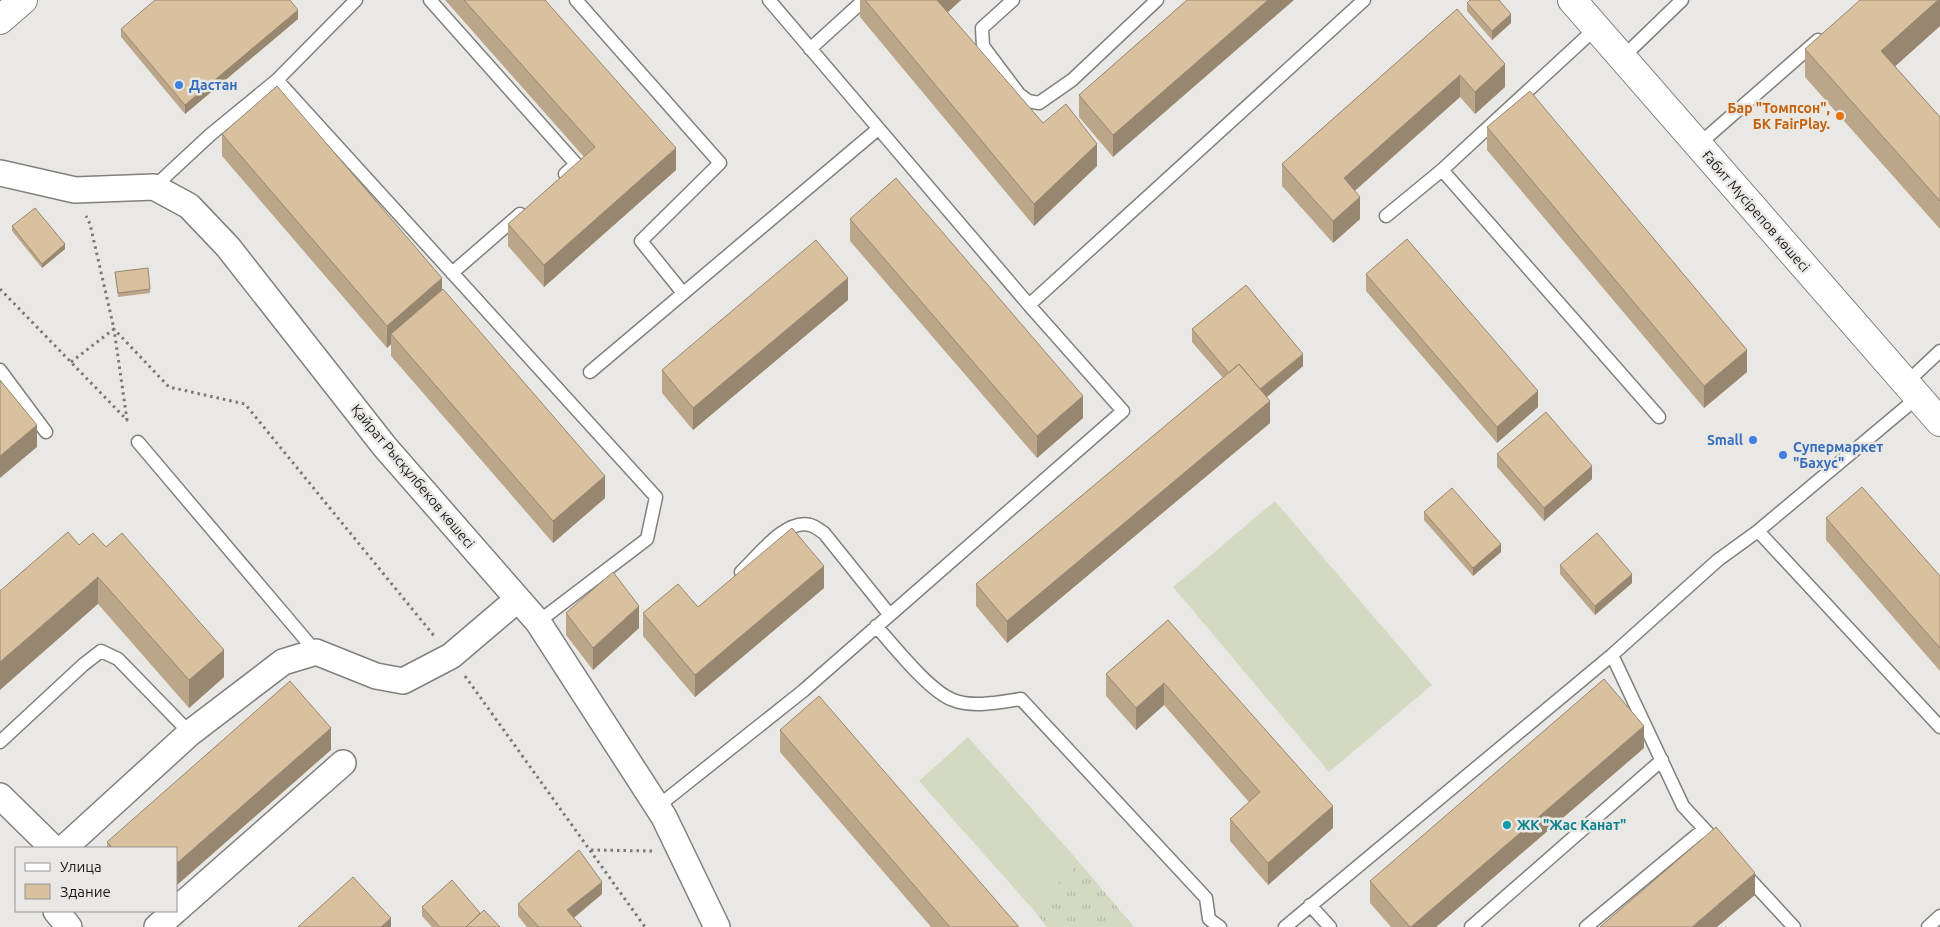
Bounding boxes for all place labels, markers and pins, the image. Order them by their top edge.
place label: Дастан [189,77,238,93]
marker: Дастан [173,79,185,91]
place label: Бар "Томпсон", БК FairPlay. [1728,100,1830,132]
marker: Бар "Томпсон", БК FairPlay. [1834,110,1846,122]
place label: Small [1707,432,1743,448]
marker: Small [1747,434,1759,446]
place label: Супермаркет "Бахус" [1793,439,1883,471]
marker: Супермаркет "Бахус" [1777,449,1789,461]
place label: ЖК "Жас Канат" [1517,817,1626,833]
marker: ЖК "Жас Канат" [1501,819,1513,831]

